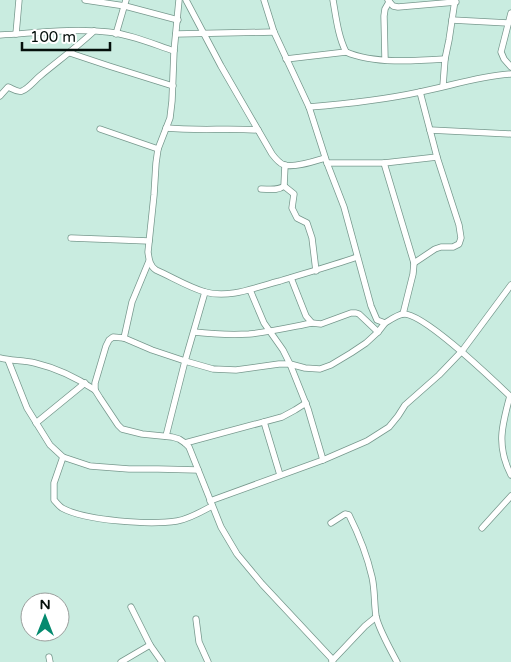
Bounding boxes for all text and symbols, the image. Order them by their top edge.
scale bar [22,20,110,52]
text: 100 m [30,28,76,46]
north arrow [20,592,70,642]
text: N [39,596,51,613]

